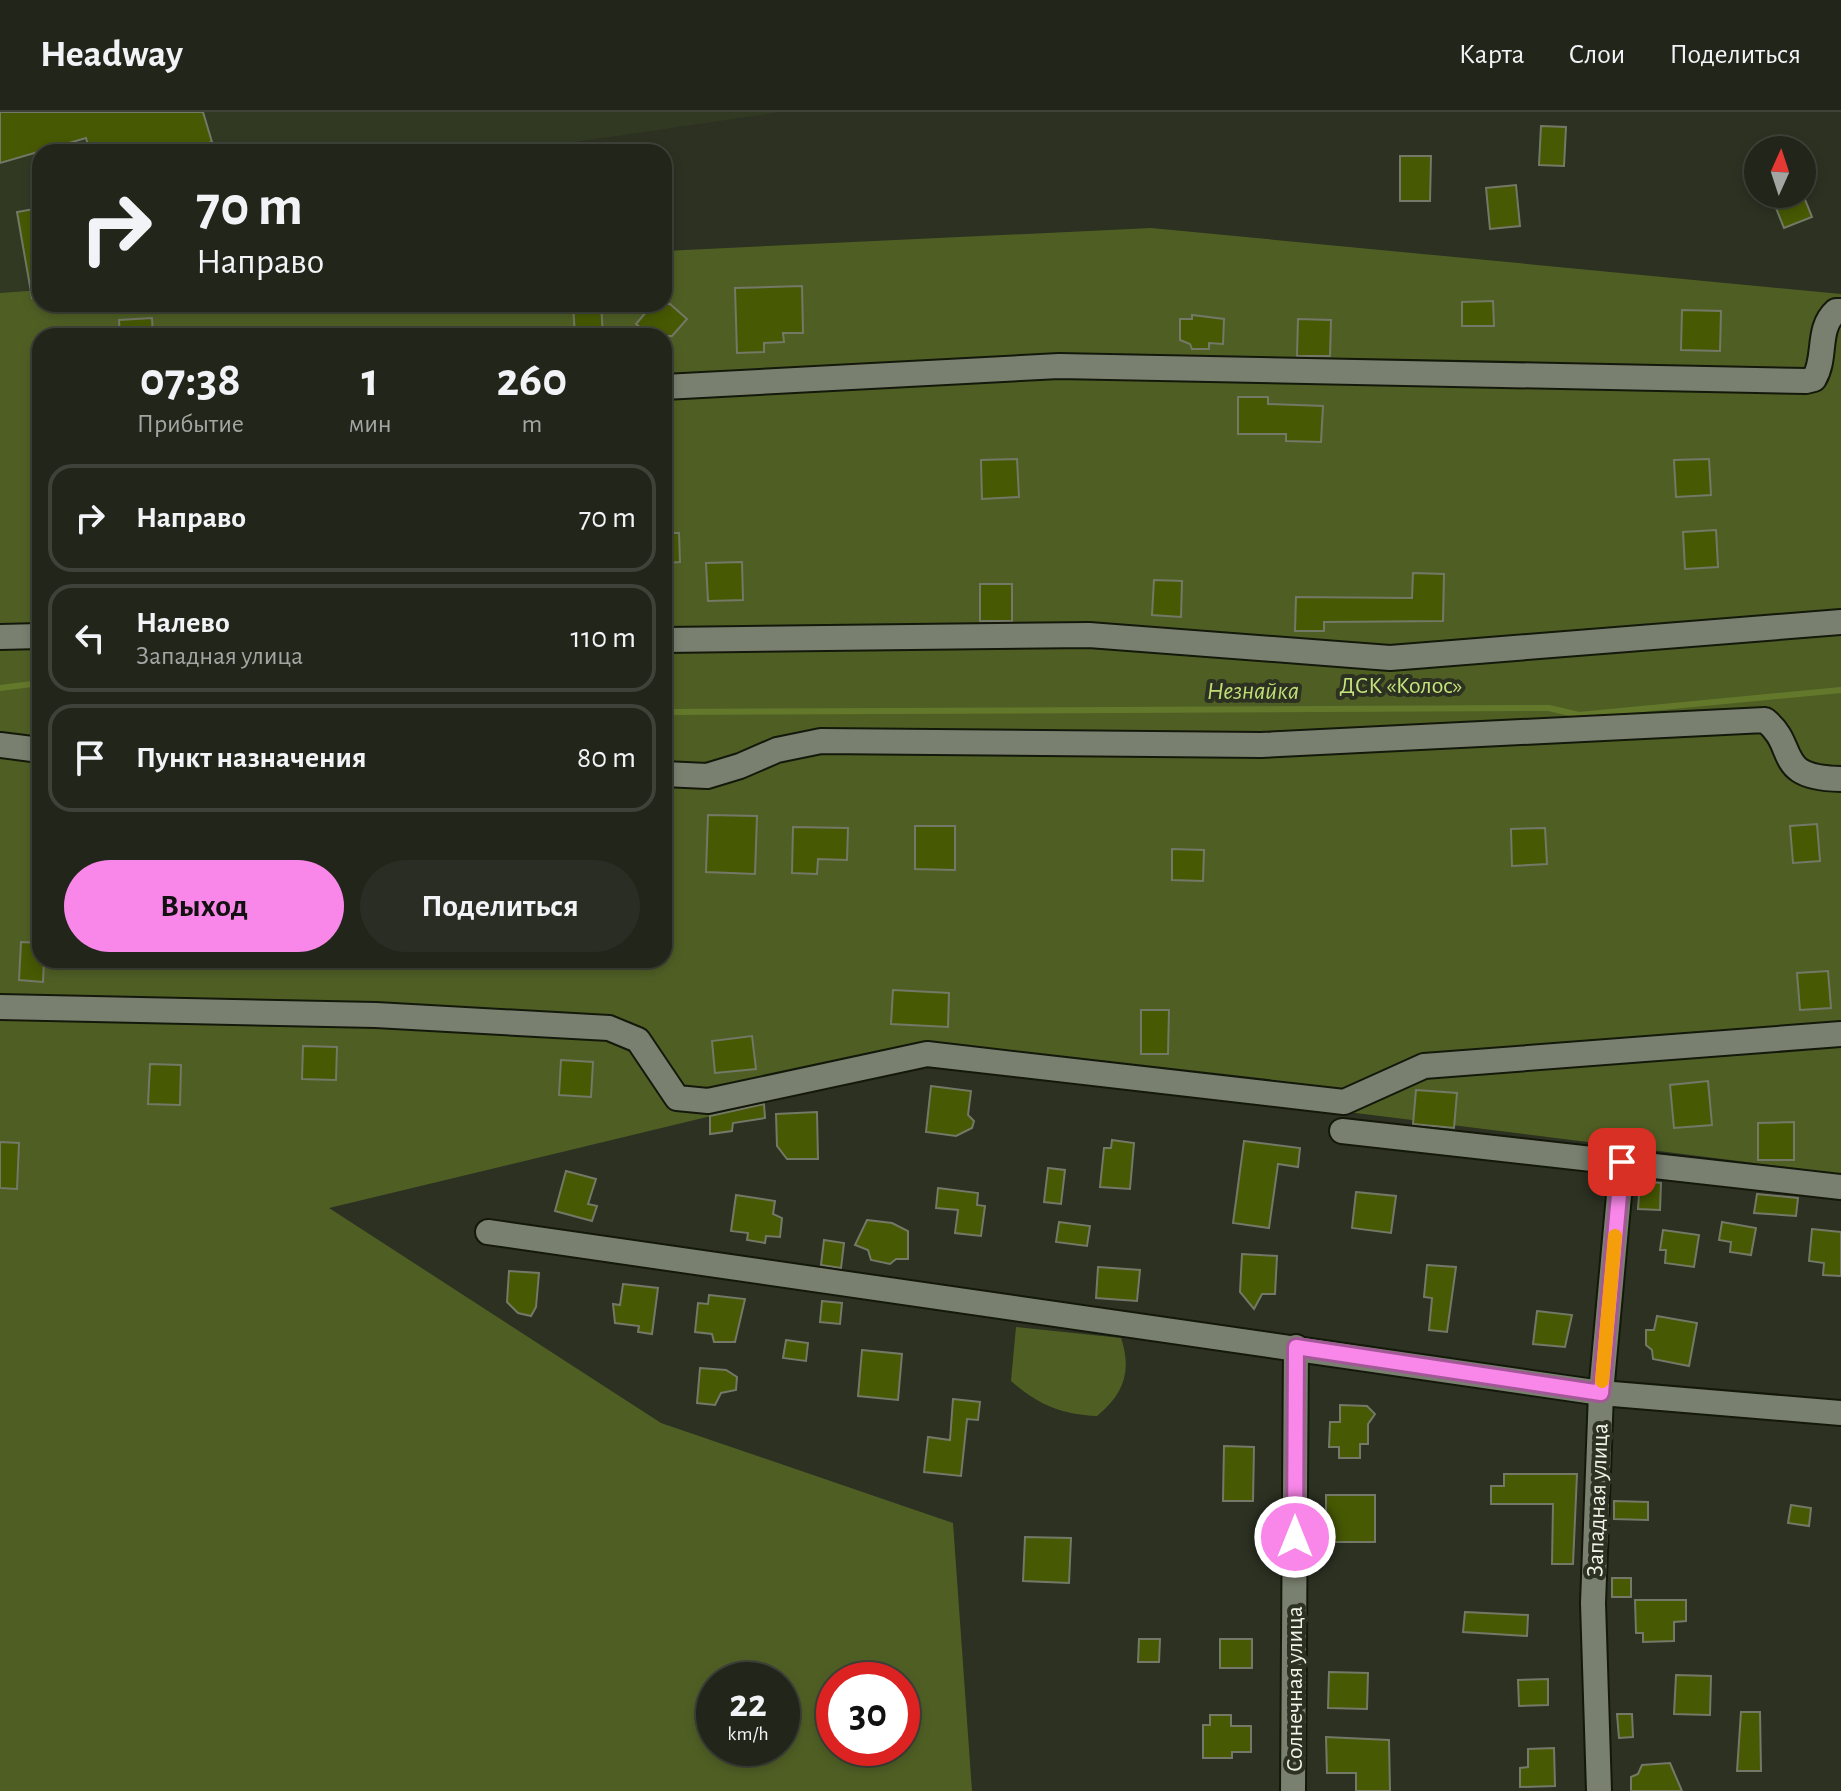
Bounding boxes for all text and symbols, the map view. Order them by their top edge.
text: Headway [40,36,183,74]
text: Карта [1459,41,1525,69]
text: Слои [1569,41,1625,69]
text: Поделиться [1669,41,1801,69]
north arrow [1744,136,1816,208]
map controls [1744,136,1816,208]
icon: right [64,176,168,280]
text: 70 m [196,179,303,235]
text: Направо [196,244,324,280]
text: 07:38 [140,357,241,405]
text: 1 [362,357,379,405]
text: 260 [496,357,567,405]
text: Прибытие [137,411,244,437]
text: мин [349,411,392,437]
text: m [521,411,542,437]
icon: right [68,496,112,540]
text: Направо [136,503,246,533]
text: 70 m [579,503,636,533]
text: Налево [136,608,230,638]
icon: left [68,616,112,660]
text: 110 m [571,623,636,653]
text: Западная улица [136,643,303,669]
park label: ДСК «Колос» [1340,674,1462,698]
water label: Незнайка [1207,678,1299,704]
icon: arrive [68,736,112,780]
text: Пункт назначения [136,743,367,773]
text: 80 m [577,743,636,773]
button: Выход [64,860,344,952]
button: Поделиться [360,860,640,952]
pin [1588,1128,1656,1196]
icon: arrive [1600,1140,1644,1184]
street label: Западная улица [1583,1423,1613,1578]
position arrow [1253,1495,1337,1579]
street label: Солнечная улица [1283,1606,1307,1772]
speed limit sign: 30 [816,1662,920,1766]
text: 22 [729,1684,767,1724]
text: km/h [727,1724,769,1744]

